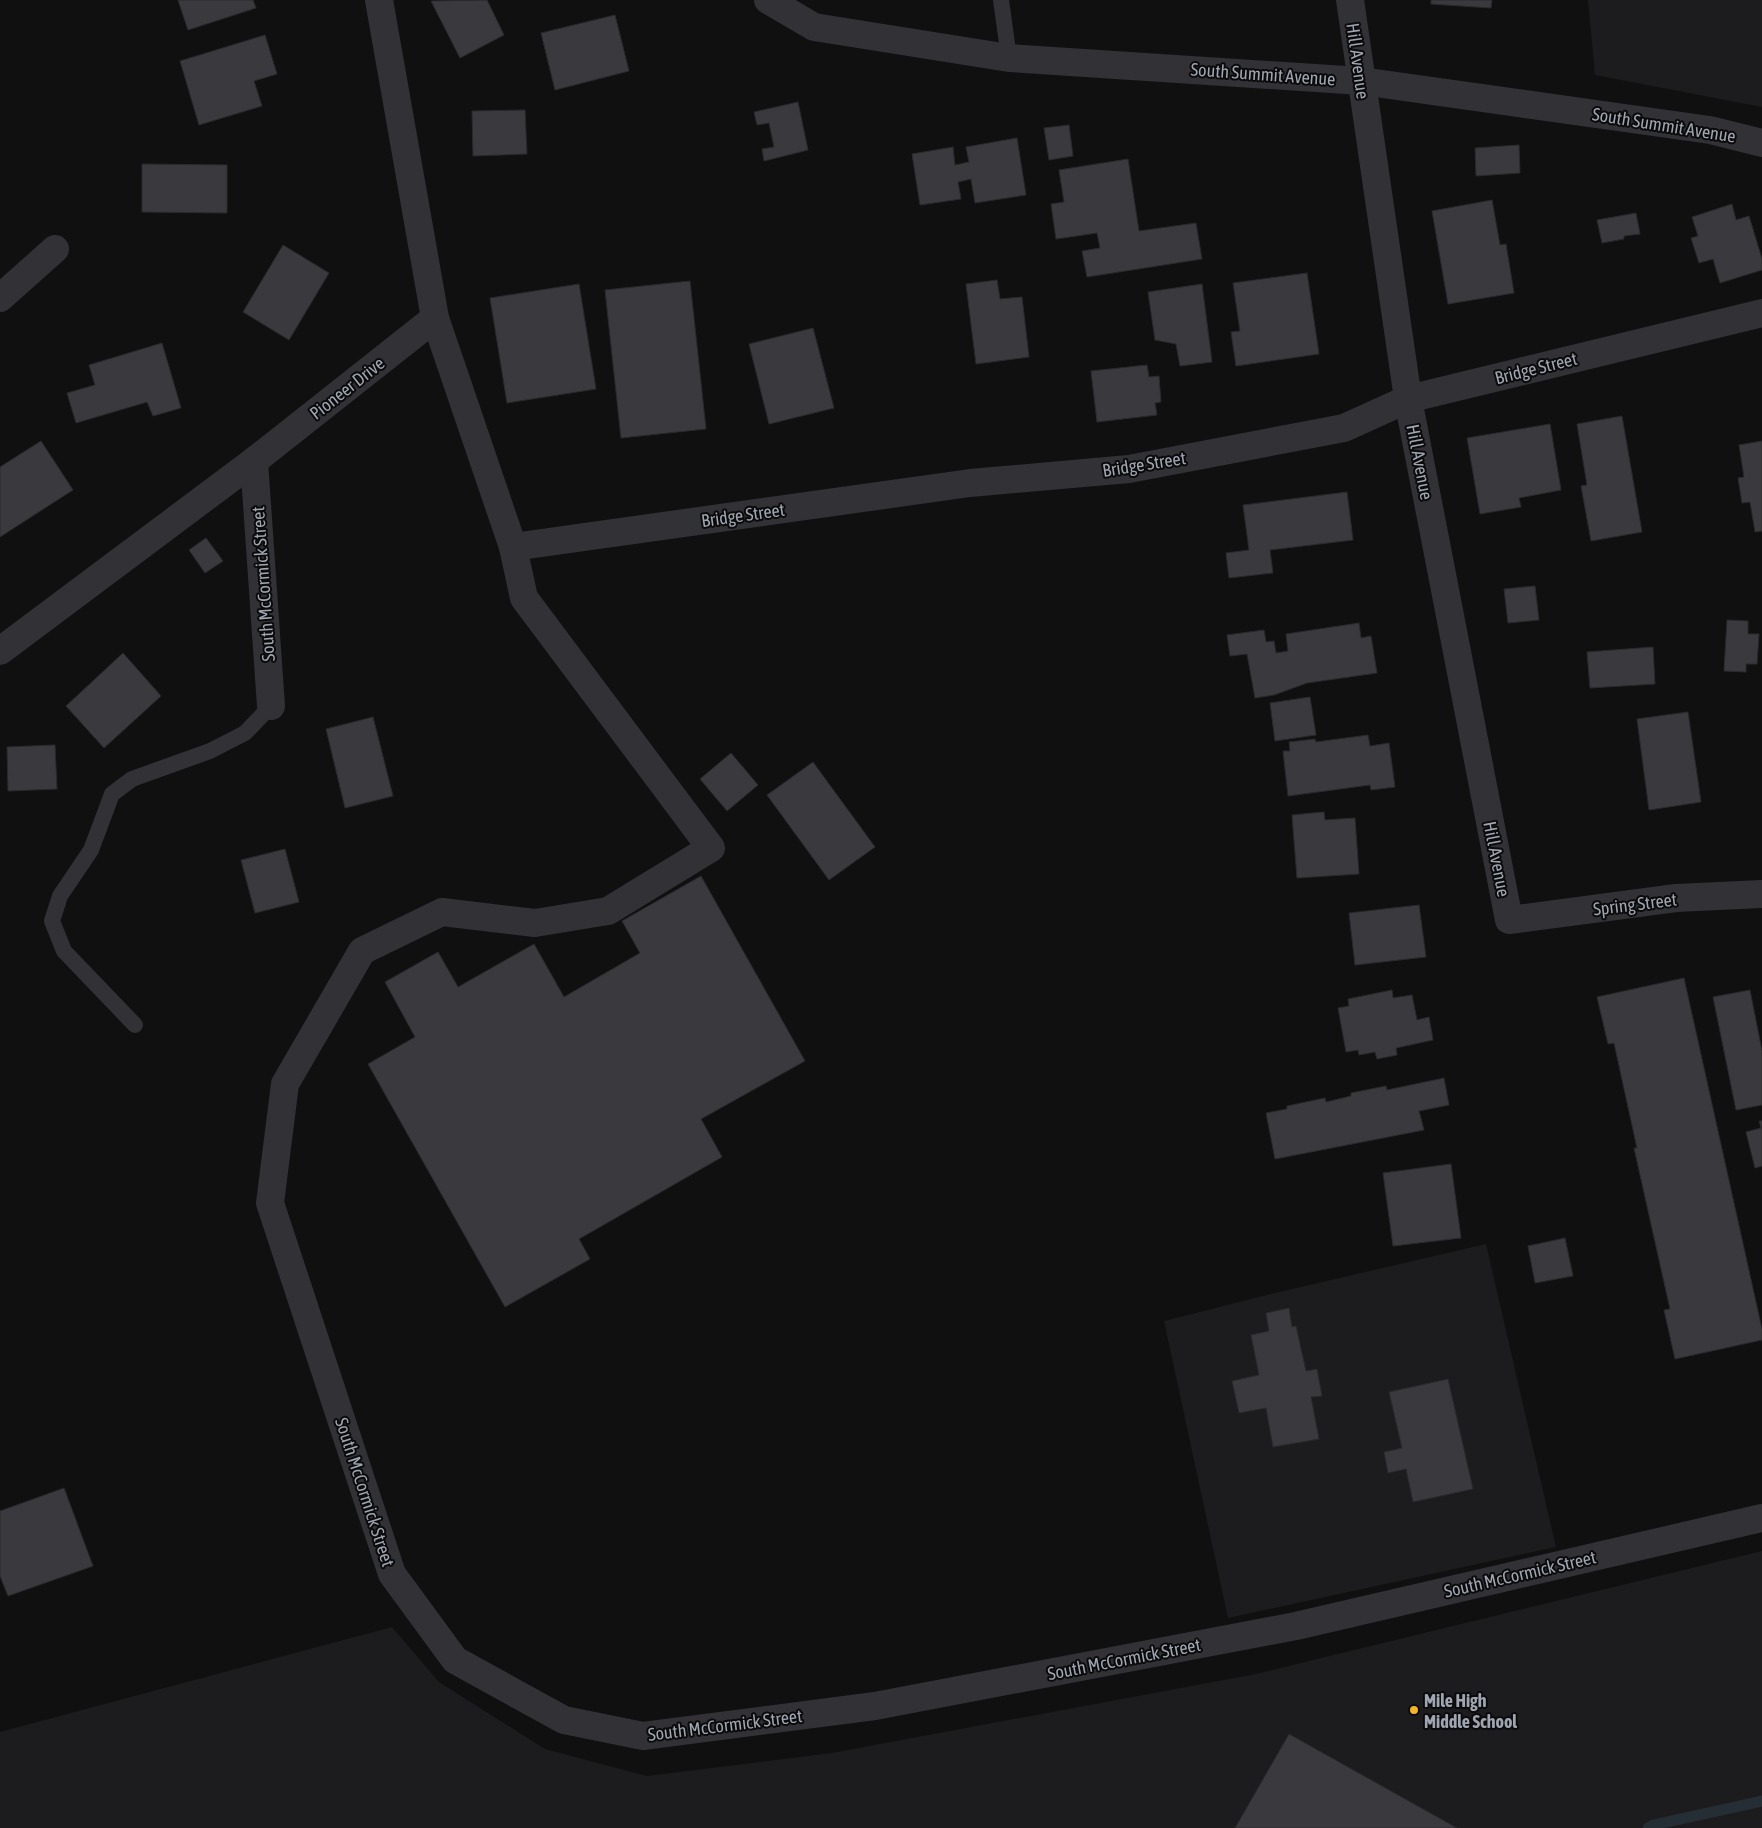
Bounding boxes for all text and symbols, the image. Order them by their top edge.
street label: Hill Avenue [1342,22,1374,100]
street label: South Summit Avenue [1190,58,1336,90]
street label: South Summit Avenue [1591,103,1737,147]
street label: Bridge Street [1493,348,1579,388]
street label: Pioneer Drive [306,352,388,424]
street label: Hill Avenue [1402,422,1438,502]
street label: Bridge Street [1101,447,1187,481]
street label: Bridge Street [700,499,786,531]
street label: South McCormick Street [247,506,279,662]
street label: Hill Avenue [1479,819,1515,899]
street label: Spring Street [1592,888,1678,920]
street label: South McCormick Street [331,1415,399,1569]
street label: South McCormick Street [1442,1546,1598,1602]
street label: South McCormick Street [1046,1634,1202,1684]
place label: Mile High Middle School [1424,1690,1517,1732]
marker: Mile High Middle School [1408,1704,1420,1716]
street label: South McCormick Street [647,1705,803,1745]

